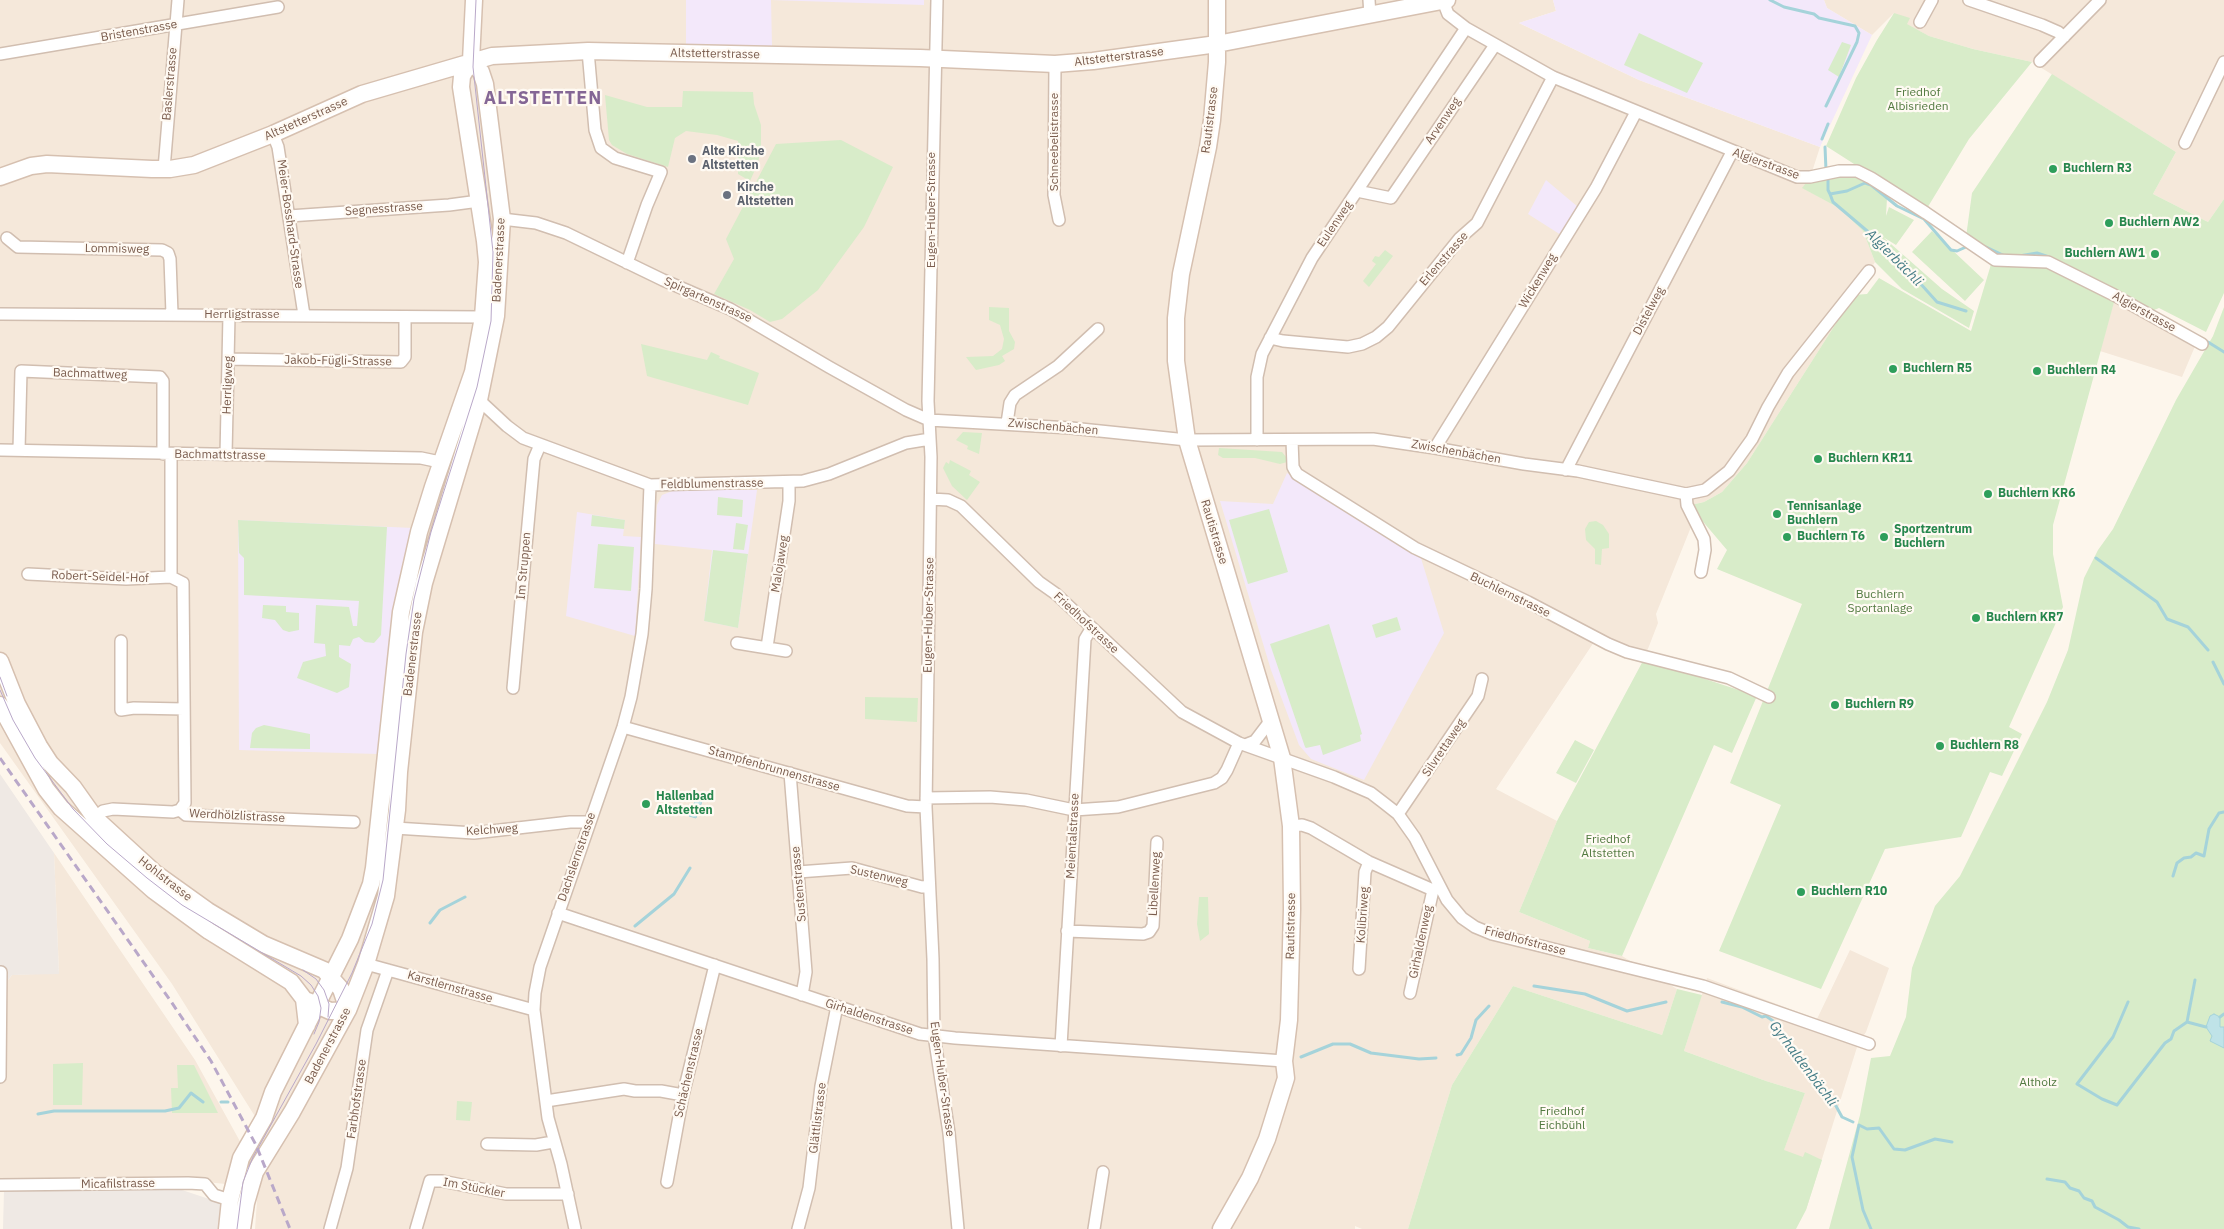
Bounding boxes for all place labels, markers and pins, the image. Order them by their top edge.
place label: Alte Kirche Altstetten [702,145,765,173]
marker: Alte Kirche Altstetten [686,153,698,165]
place label: Buchlern R3 [2063,162,2132,176]
marker: Buchlern R3 [2047,163,2059,175]
place label: Kirche Altstetten [737,181,794,209]
marker: Kirche Altstetten [721,189,733,201]
place label: Buchlern AW2 [2119,216,2199,230]
marker: Buchlern AW2 [2103,217,2115,229]
place label: Buchlern AW1 [2065,247,2145,261]
marker: Buchlern AW1 [2149,248,2161,260]
place label: Buchlern R5 [1903,362,1972,376]
marker: Buchlern R5 [1887,363,1899,375]
place label: Buchlern R4 [2047,364,2116,378]
marker: Buchlern R4 [2031,365,2043,377]
place label: Buchlern KR11 [1828,452,1913,466]
marker: Buchlern KR11 [1812,453,1824,465]
place label: Buchlern KR6 [1998,487,2075,501]
marker: Buchlern KR6 [1982,488,1994,500]
place label: Tennisanlage Buchlern [1787,500,1861,528]
marker: Tennisanlage Buchlern [1771,508,1783,520]
place label: Sportzentrum Buchlern [1894,523,1972,551]
place label: Buchlern T6 [1797,530,1865,544]
marker: Buchlern T6 [1781,531,1793,543]
marker: Sportzentrum Buchlern [1878,531,1890,543]
place label: Buchlern KR7 [1986,611,2063,625]
marker: Buchlern KR7 [1970,612,1982,624]
place label: Buchlern R9 [1845,698,1914,712]
marker: Buchlern R9 [1829,699,1841,711]
place label: Buchlern R8 [1950,739,2019,753]
marker: Buchlern R8 [1934,740,1946,752]
place label: Hallenbad Altstetten [656,790,714,818]
marker: Hallenbad Altstetten [640,798,652,810]
place label: Buchlern R10 [1811,885,1887,899]
marker: Buchlern R10 [1795,886,1807,898]

